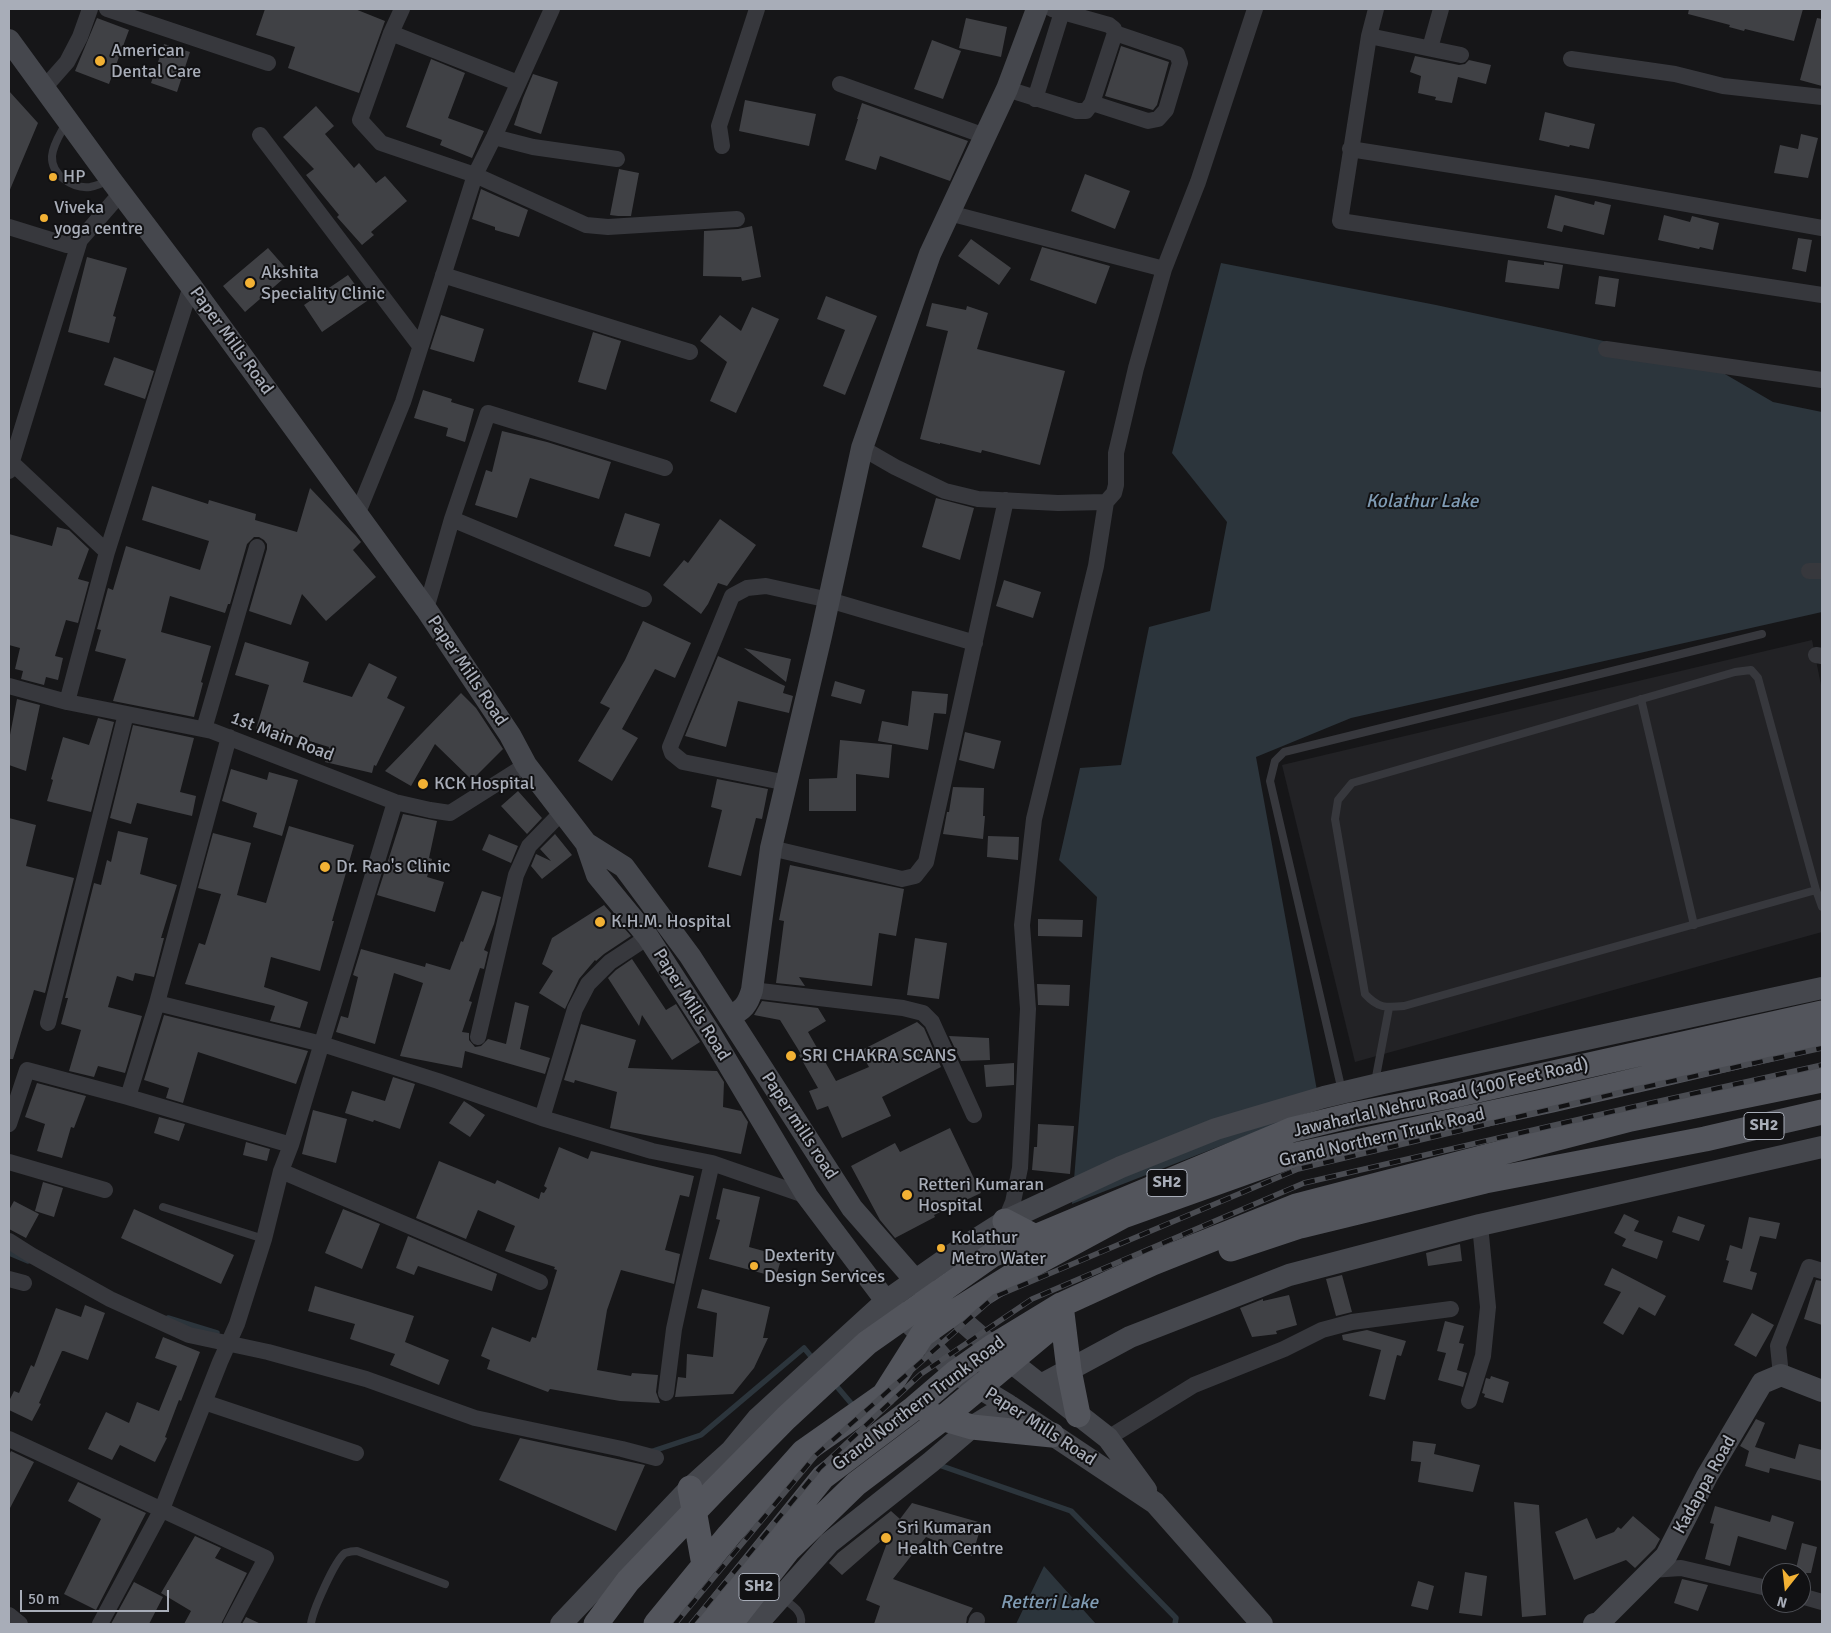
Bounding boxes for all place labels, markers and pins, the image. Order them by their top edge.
place label: American Dental Care [111,40,201,82]
marker: American Dental Care [93,54,107,68]
place label: HP [63,166,85,188]
marker: HP [47,171,59,183]
place label: Viveka yoga centre [54,197,143,240]
marker: Viveka yoga centre [38,212,50,224]
place label: Akshita Speciality Clinic [261,262,385,304]
marker: Akshita Speciality Clinic [243,276,257,290]
place label: KCK Hospital [434,773,535,795]
marker: KCK Hospital [416,777,430,791]
place label: Dr. Rao's Clinic [336,856,451,878]
marker: Dr. Rao's Clinic [318,860,332,874]
place label: K.H.M. Hospital [611,911,731,933]
marker: K.H.M. Hospital [593,915,607,929]
place label: SRI CHAKRA SCANS [802,1045,957,1067]
marker: SRI CHAKRA SCANS [784,1049,798,1063]
place label: Retteri Kumaran Hospital [918,1174,1044,1216]
marker: Retteri Kumaran Hospital [900,1188,914,1202]
place label: Kolathur Metro Water [951,1227,1046,1270]
marker: Kolathur Metro Water [935,1242,947,1254]
place label: Dexterity Design Services [764,1245,885,1288]
marker: Dexterity Design Services [748,1260,760,1272]
place label: Sri Kumaran Health Centre [897,1517,1003,1560]
marker: Sri Kumaran Health Centre [879,1531,893,1545]

